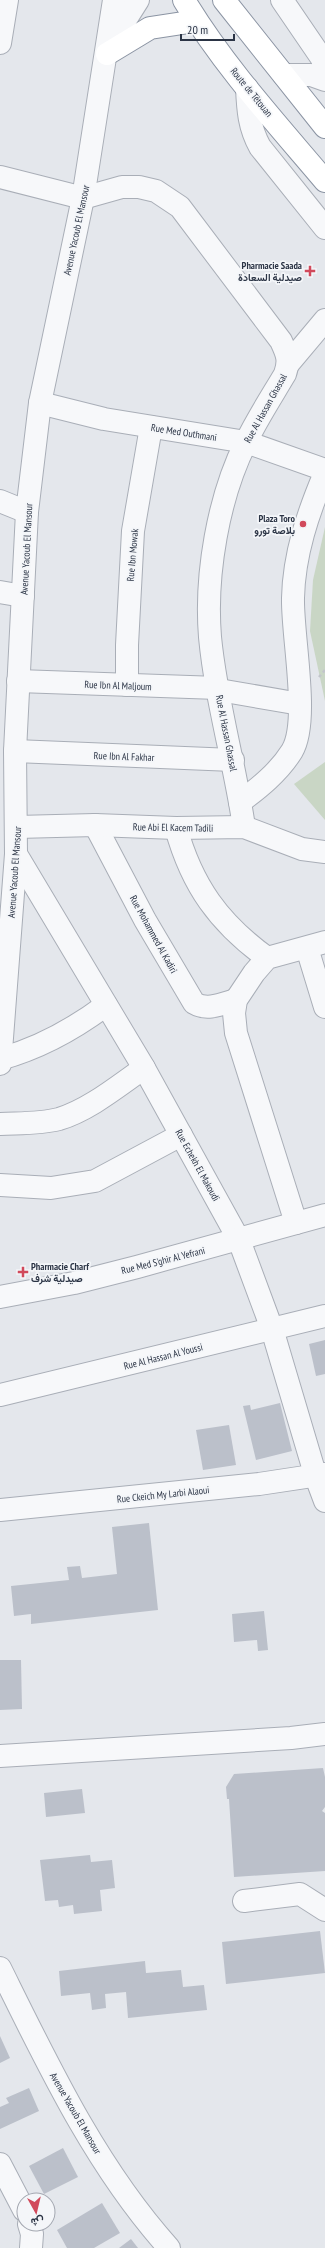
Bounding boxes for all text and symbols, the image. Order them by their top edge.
scale bar [181,16,234,42]
text: 20 m [187,22,208,37]
street label: Route de Tétouan [228,65,275,120]
street label: Avenue Yacoub El Mansour [61,184,92,276]
place label: Pharmacie Saada صيدلية السعادة [238,259,303,284]
marker: Pharmacie Saada صيدلية السعادة [305,266,315,276]
street label: Rue Al Hassan Ghassal [241,371,290,445]
street label: Rue Med Outhmani [150,421,218,444]
street label: Avenue Yacoub El Mansour [18,503,35,595]
place label: Plaza Toro بلاصة تورو [254,512,296,537]
marker: Plaza Toro بلاصة تورو [298,519,308,529]
street label: Rue Ibn Mowak [124,528,141,582]
street label: Rue Ibn Al Maljoum [84,678,152,693]
street label: Rue Al Hassan Ghassal [213,694,240,773]
street label: Rue Ibn Al Fakhar [93,749,155,764]
street label: Rue Abi El Kacem Tadili [133,820,213,835]
street label: Avenue Yacoub El Mansour [5,825,24,918]
street label: Rue Mohammed Al Kadiri [127,893,180,975]
street label: Rue Echekh El Makoudi [172,1127,223,1203]
street label: Rue Med S'ghir Al Yefrani [120,1244,206,1277]
place label: Pharmacie Charf صيدلية شرف [31,1260,90,1285]
marker: Pharmacie Charf صيدلية شرف [18,1267,28,1277]
street label: Rue Al Hassan Al Youssi [122,1340,204,1373]
street label: Rue Ckeich My Larbi Alaoui [116,1483,210,1506]
street label: Avenue Yacoub El Mansour [47,2070,104,2157]
north arrow [16,2192,56,2232]
text: ش [30,2214,45,2230]

